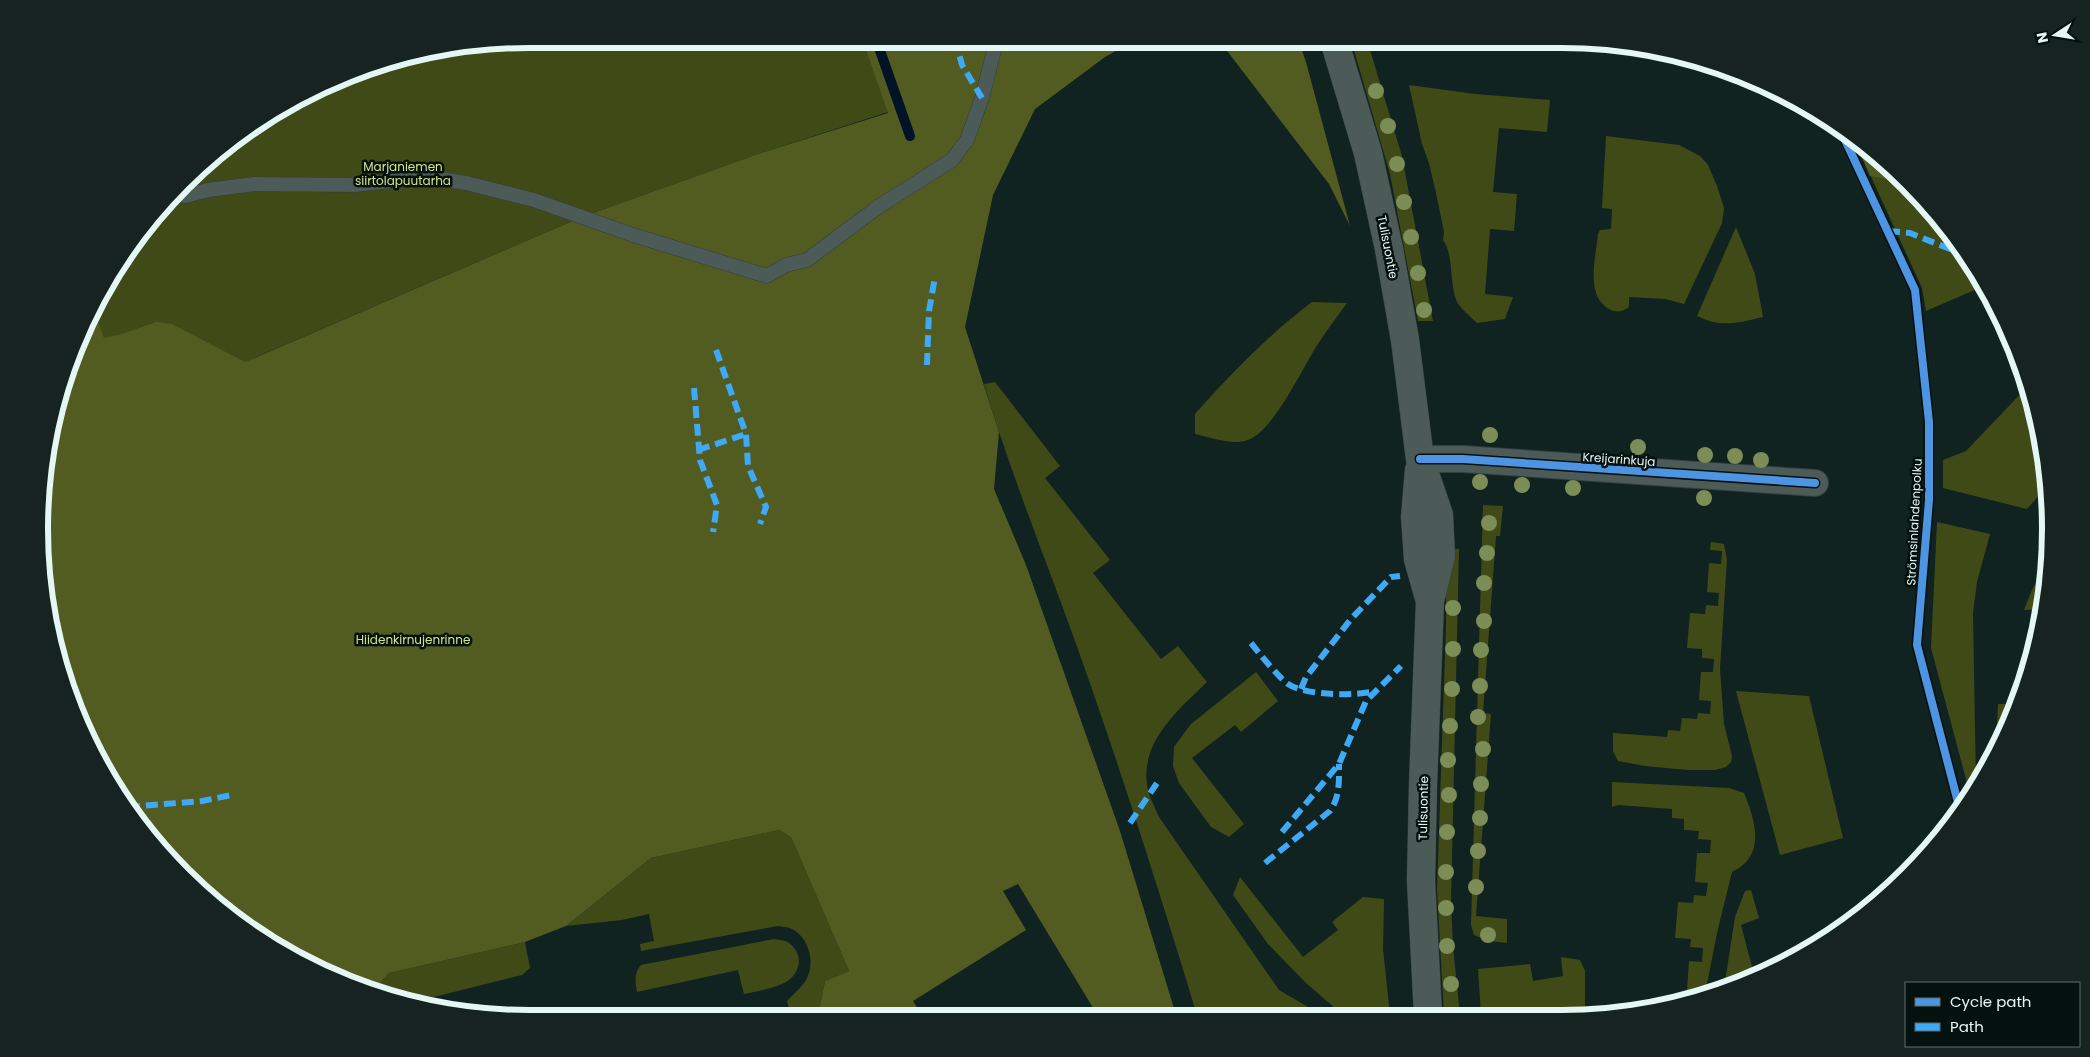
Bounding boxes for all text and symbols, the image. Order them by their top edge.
north arrow [2030,10,2080,60]
text: N [2031,30,2053,45]
park label: Marjaniemen siirtolapuutarha [355,158,451,189]
street label: Tulisuontie [1374,214,1402,280]
street label: Kreijarinkuja [1582,448,1656,470]
street label: Strömsinlahdenpolku [1902,458,1926,586]
park label: Hiidenkirnujenrinne [356,631,470,648]
street label: Tulisuontie [1414,776,1432,840]
legend [1905,982,2080,1047]
text: Cycle path [1950,991,2031,1012]
text: Path [1950,1016,1984,1037]

